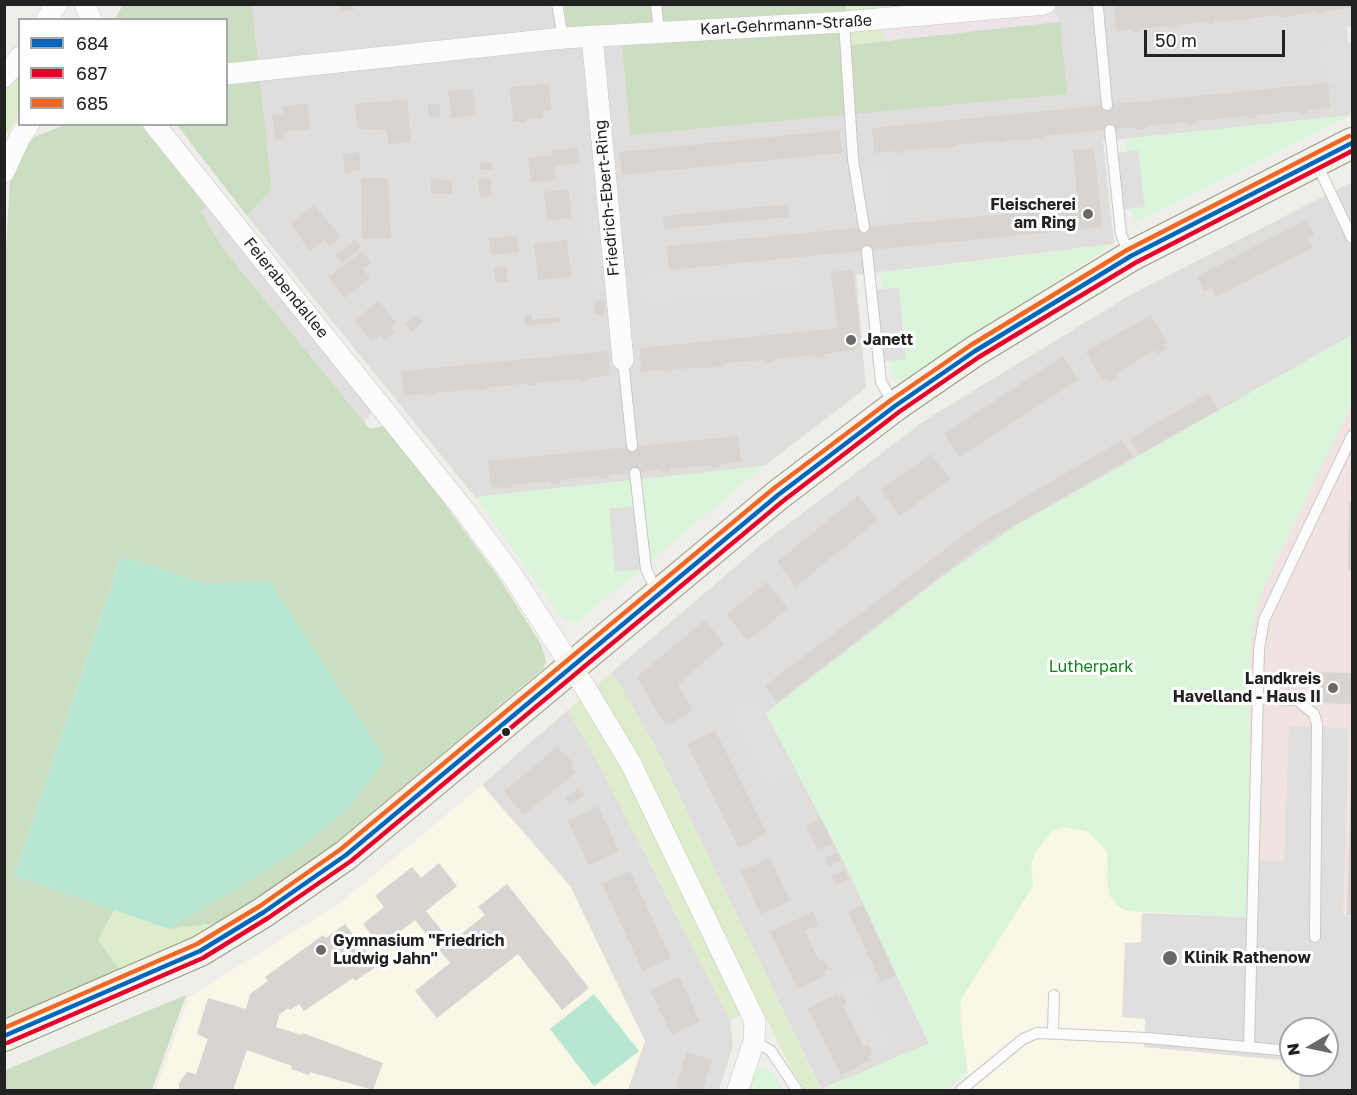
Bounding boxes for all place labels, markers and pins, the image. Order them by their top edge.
place label: Fleischerei am Ring [990,195,1076,233]
marker: Fleischerei am Ring [1081,207,1095,221]
place label: Janett [863,330,913,350]
marker: Janett [844,333,858,347]
place label: Landkreis Havelland - Haus II [1173,669,1321,707]
marker: Landkreis Havelland - Haus II [1326,681,1340,695]
unlabelled marker [500,726,512,738]
place label: Gymnasium "Friedrich Ludwig Jahn" [333,931,504,969]
marker: Gymnasium "Friedrich Ludwig Jahn" [314,943,328,957]
place label: Klinik Rathenow [1184,948,1311,968]
marker: Klinik Rathenow [1161,949,1179,967]

